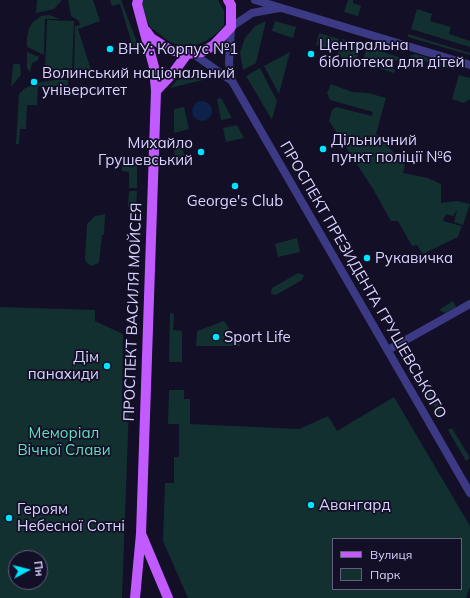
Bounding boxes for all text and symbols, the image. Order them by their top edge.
place label: Центральна бібліотека для дітей [319,36,464,71]
place label: ВНУ: Корпус №1 [118,40,238,58]
marker: ВНУ: Корпус №1 [105,44,115,54]
marker: Центральна бібліотека для дітей [306,49,316,59]
place label: Волинський національний університет [42,64,235,99]
marker: Волинський національний університет [29,77,39,87]
place label: Дільничний пункт поліції №6 [331,131,452,166]
place label: Михайло Грушевський [98,134,193,169]
street label: ПРОСПЕКТ ПРЕЗИДЕНТА ГРУШЕВСЬКОГО [276,138,450,422]
marker: Дільничний пункт поліції №6 [318,144,328,154]
marker: Михайло Грушевський [196,147,206,157]
marker: George's Club [230,181,240,191]
place label: George's Club [187,192,283,210]
street label: ПРОСПЕКТ ВАСИЛЯ МОЙСЕЯ [120,202,146,422]
place label: Рукавичка [375,249,453,267]
marker: Рукавичка [362,253,372,263]
place label: Sport Life [224,328,291,346]
marker: Sport Life [211,332,221,342]
place label: Дім панахиди [28,348,99,383]
marker: Дім панахиди [102,361,112,371]
park label: Меморіал Вічної Слави [17,424,111,459]
place label: Авангард [319,496,391,514]
place label: Героям Небесної Сотні [17,500,125,535]
marker: Авангард [306,500,316,510]
marker: Героям Небесної Сотні [4,513,14,523]
legend [332,538,462,590]
text: Вулиця [370,547,412,562]
north arrow [8,550,48,590]
text: Пн [31,560,47,577]
text: Парк [370,567,400,582]

